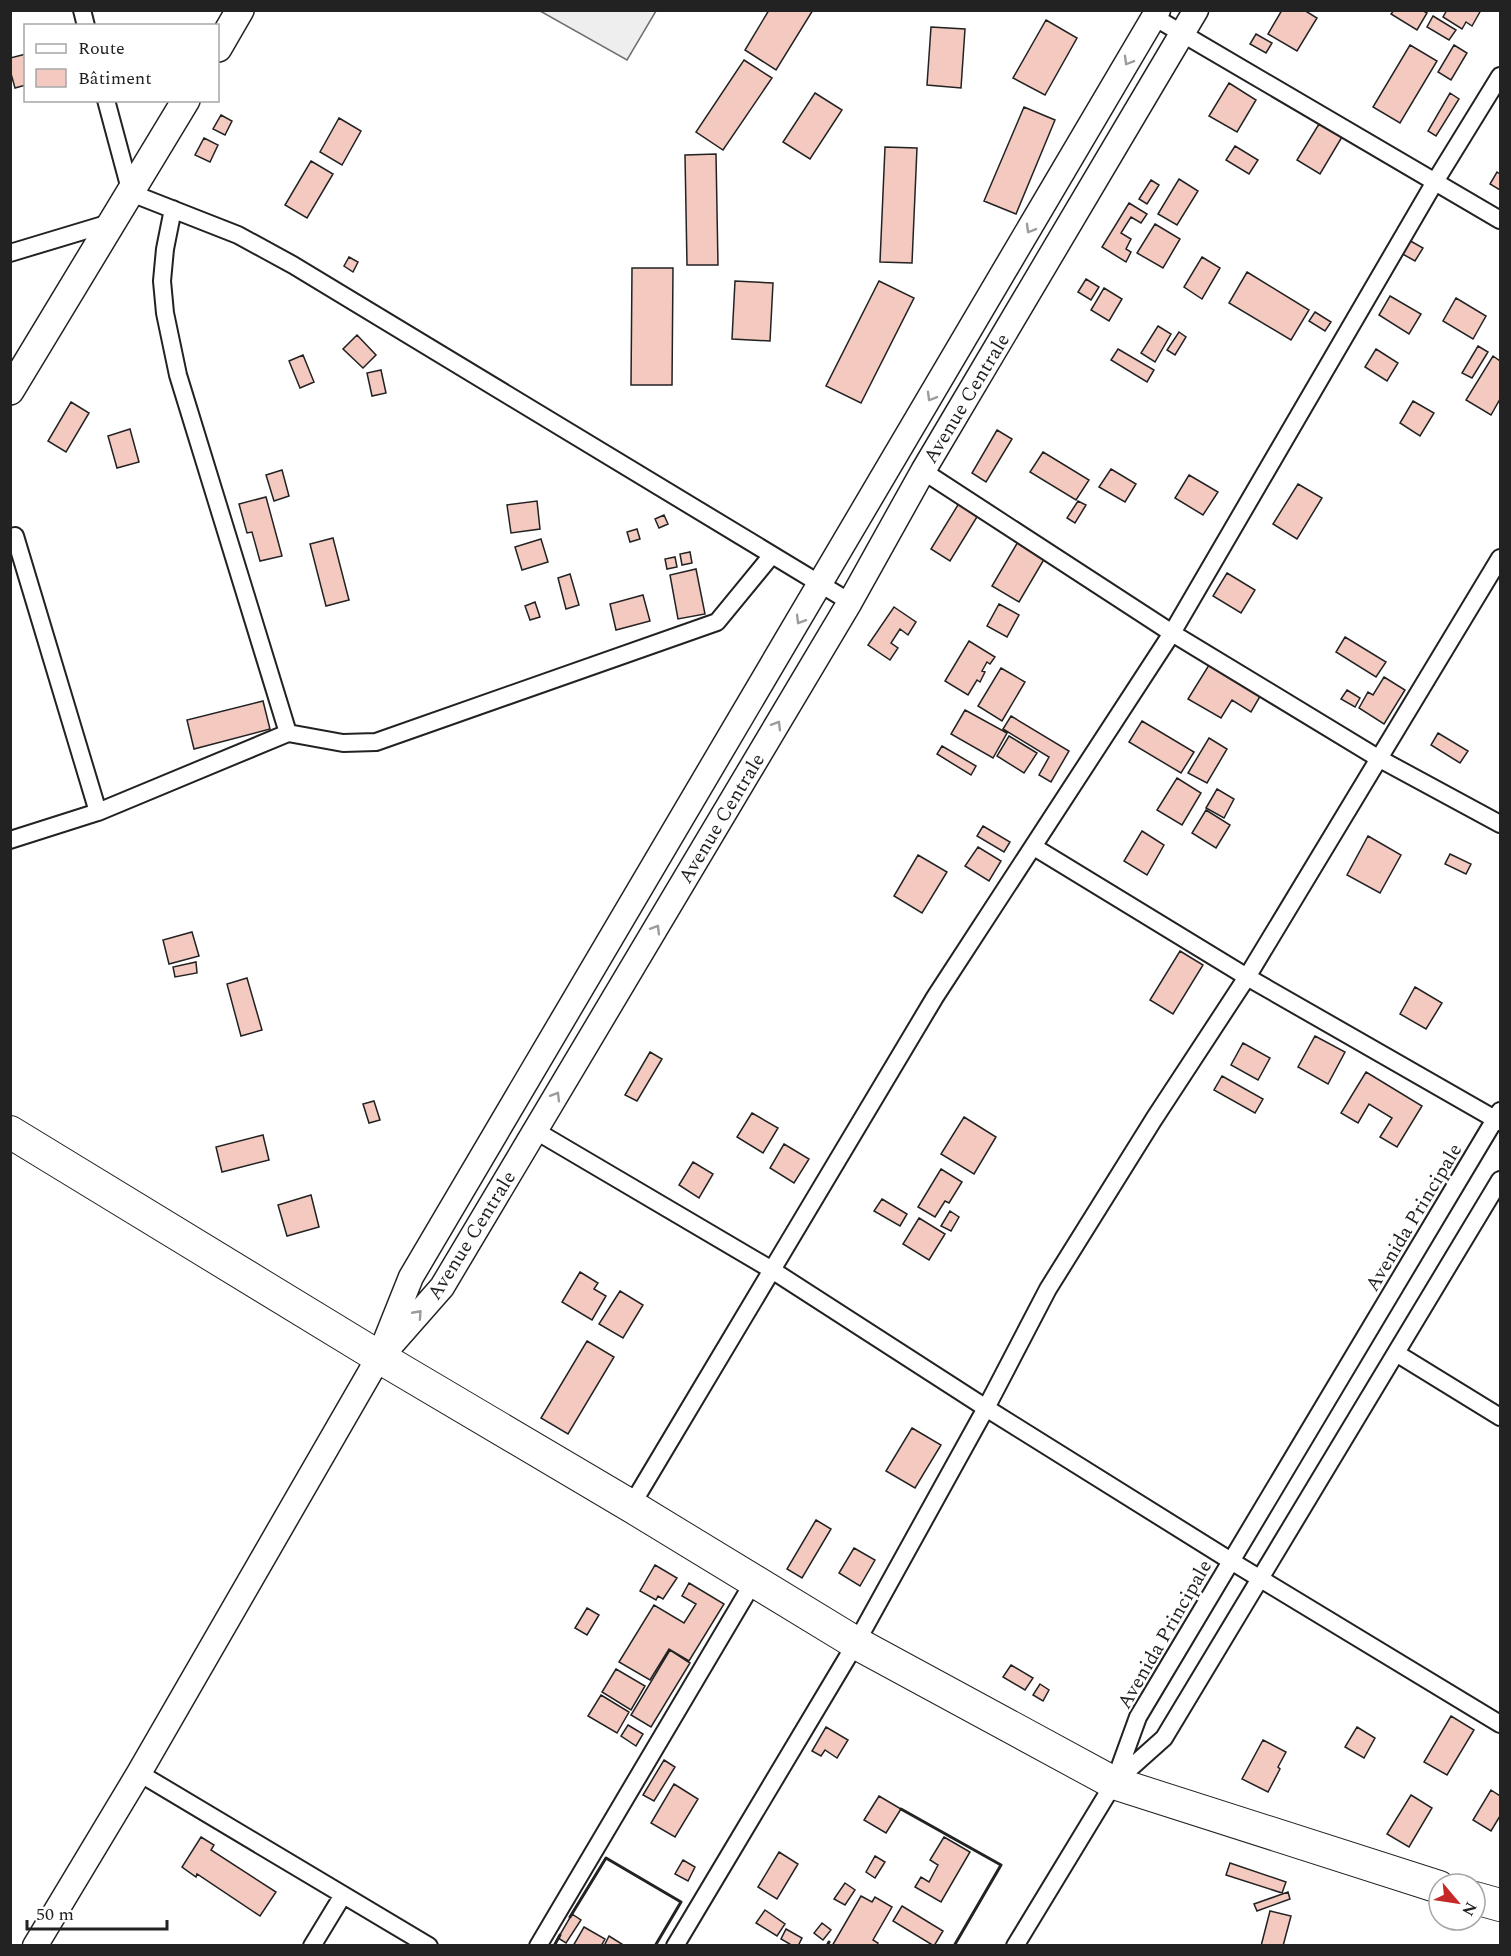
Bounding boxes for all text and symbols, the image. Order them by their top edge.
legend [24,24,219,102]
text: Route [78,35,125,62]
one-way arrow [1124,55,1136,65]
text: Bâtiment [78,65,152,92]
one-way arrow [1025,223,1037,233]
street label: Avenue Centrale [916,328,1018,469]
one-way arrow [926,391,938,401]
one-way arrow [796,614,807,624]
one-way arrow [769,721,781,731]
street label: Avenue Centrale [671,748,773,889]
one-way arrow [648,925,660,935]
one-way arrow [549,1092,560,1103]
street label: Avenida Principale [1358,1138,1470,1297]
street label: Avenue Centrale [420,1165,524,1306]
one-way arrow [411,1310,422,1321]
street label: Avenida Principale [1110,1554,1220,1715]
north arrow [1427,1872,1487,1932]
scale bar [27,1893,166,1931]
text: N [1456,1897,1483,1920]
text: 50 m [36,1901,74,1928]

